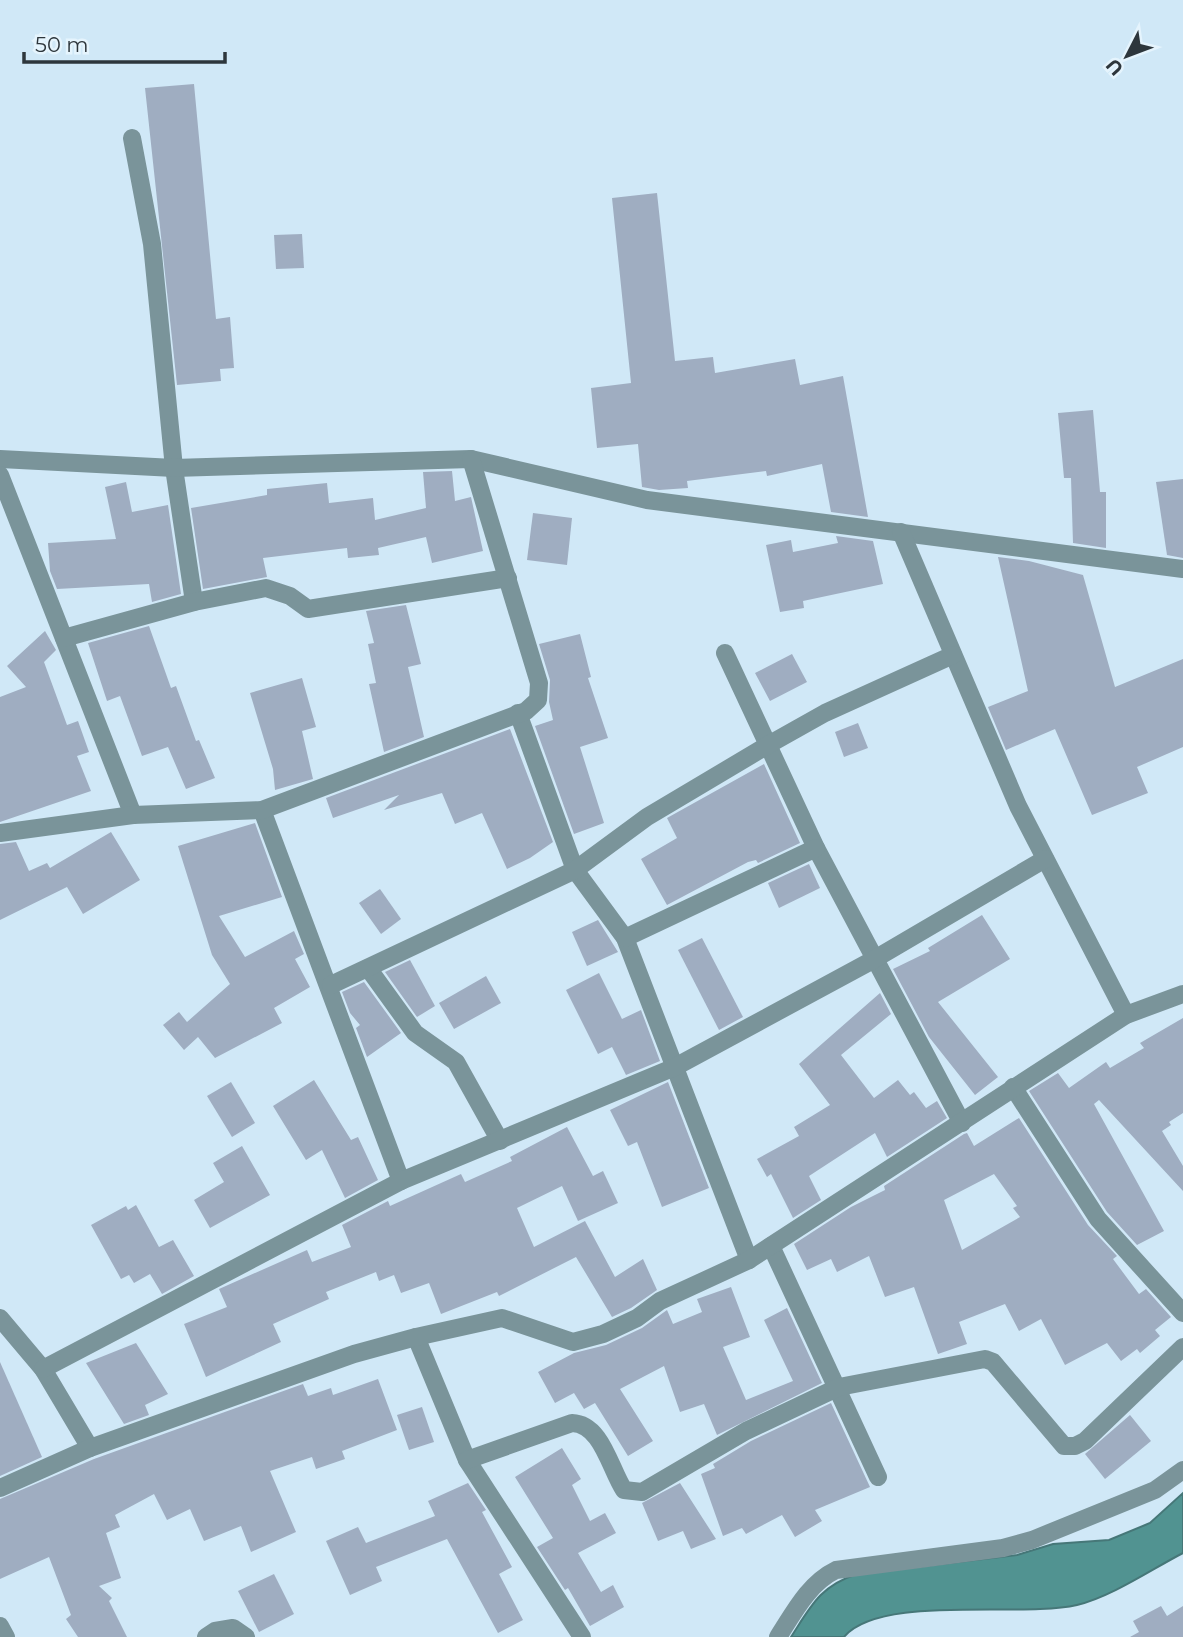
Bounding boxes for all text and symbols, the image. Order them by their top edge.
scale bar [24,21,226,65]
north arrow [1092,21,1162,91]
text: 50 m [35,32,89,57]
text: U [1101,54,1128,80]

